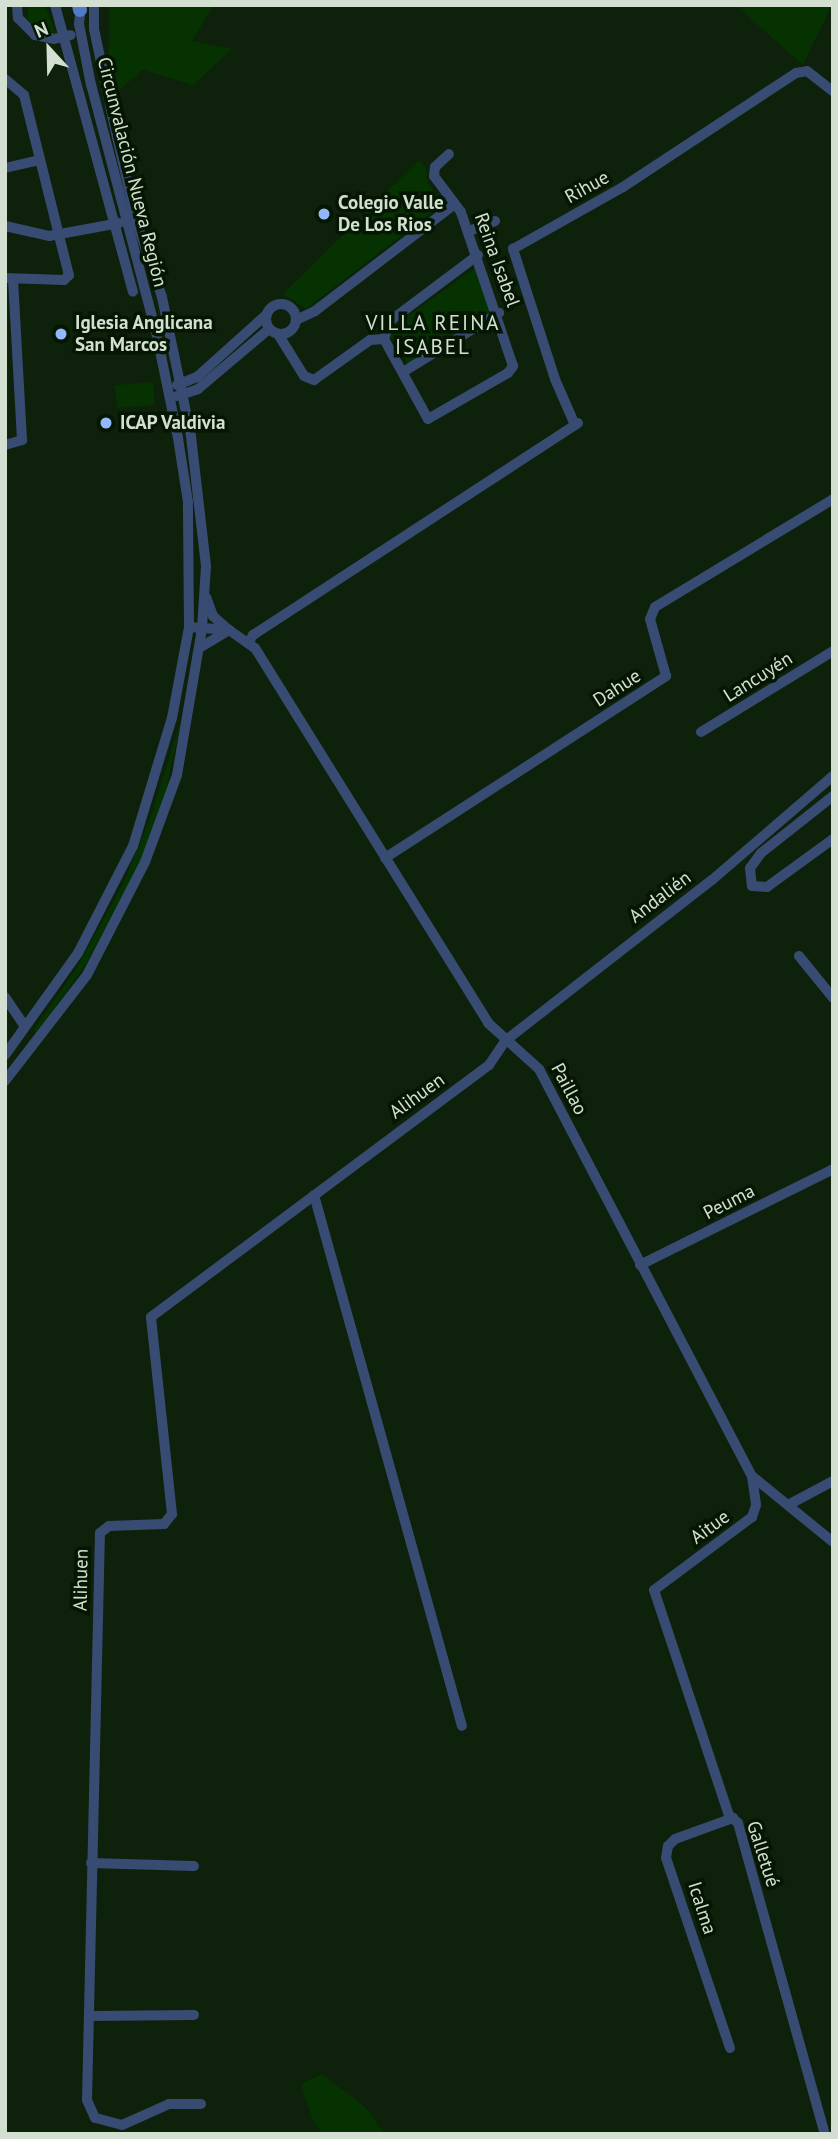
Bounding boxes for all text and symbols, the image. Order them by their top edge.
north arrow [14,14,84,84]
text: N [31,16,51,43]
street label: Circunvalación Nueva Región [92,55,172,289]
street label: Rihue [561,166,613,208]
place label: Colegio Valle De Los Rios [338,192,444,236]
marker: Colegio Valle De Los Rios [316,206,332,222]
street label: Reina Isabel [469,210,525,310]
district label: VILLA REINA ISABEL [366,310,500,360]
place label: Iglesia Anglicana San Marcos [75,312,213,356]
marker: Iglesia Anglicana San Marcos [53,326,69,342]
place label: ICAP Valdivia [120,412,227,434]
marker: ICAP Valdivia [98,415,114,431]
street label: Lancuyén [719,647,797,707]
street label: Dahue [589,664,645,712]
street label: Andalién [624,866,696,928]
street label: Paillao [546,1059,592,1119]
street label: Alihuen [385,1068,449,1124]
street label: Peuma [699,1179,759,1225]
street label: Aitue [686,1505,734,1549]
street label: Alihuen [69,1549,93,1611]
street label: Galletué [742,1818,784,1890]
street label: Icalma [683,1879,721,1937]

